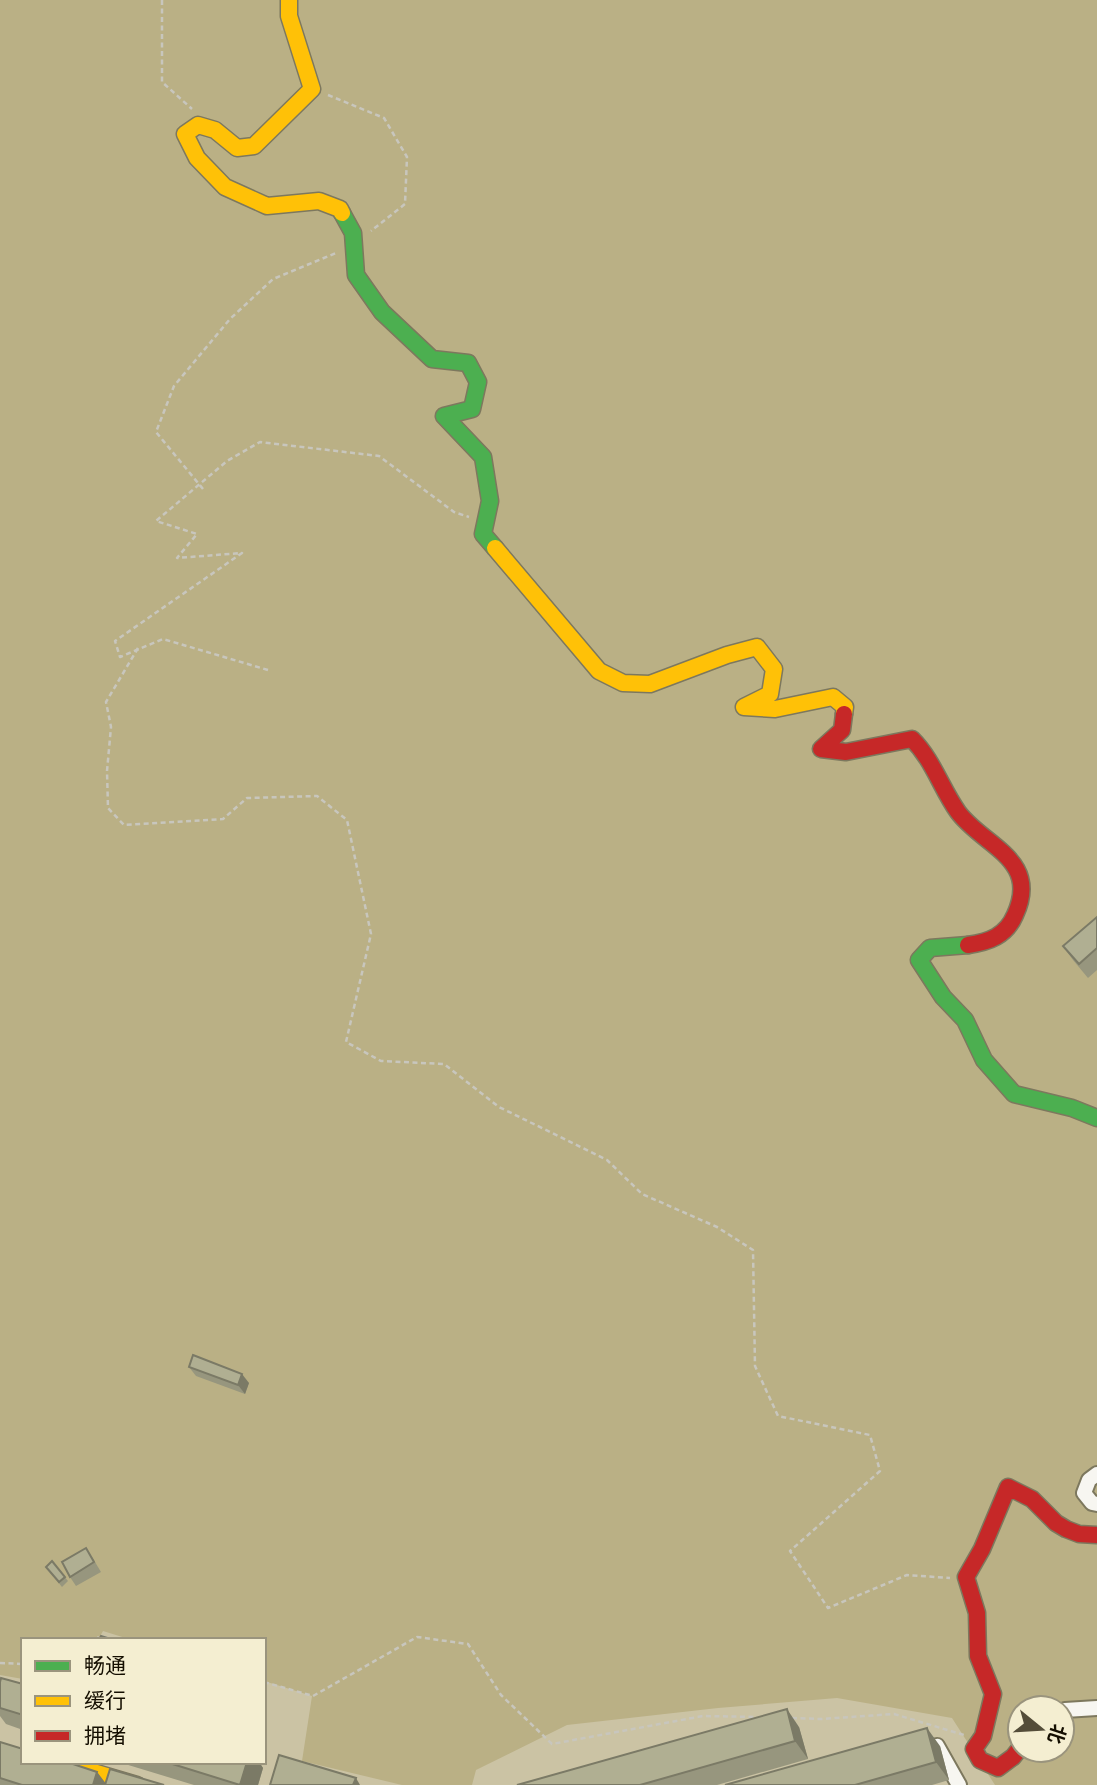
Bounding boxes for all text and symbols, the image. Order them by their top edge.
legend [21,1638,266,1764]
text: 畅通 [84,1652,126,1680]
text: 缓行 [84,1687,126,1715]
north arrow [1006,1694,1076,1764]
text: 北 [1042,1721,1072,1747]
text: 拥堵 [84,1722,126,1750]

